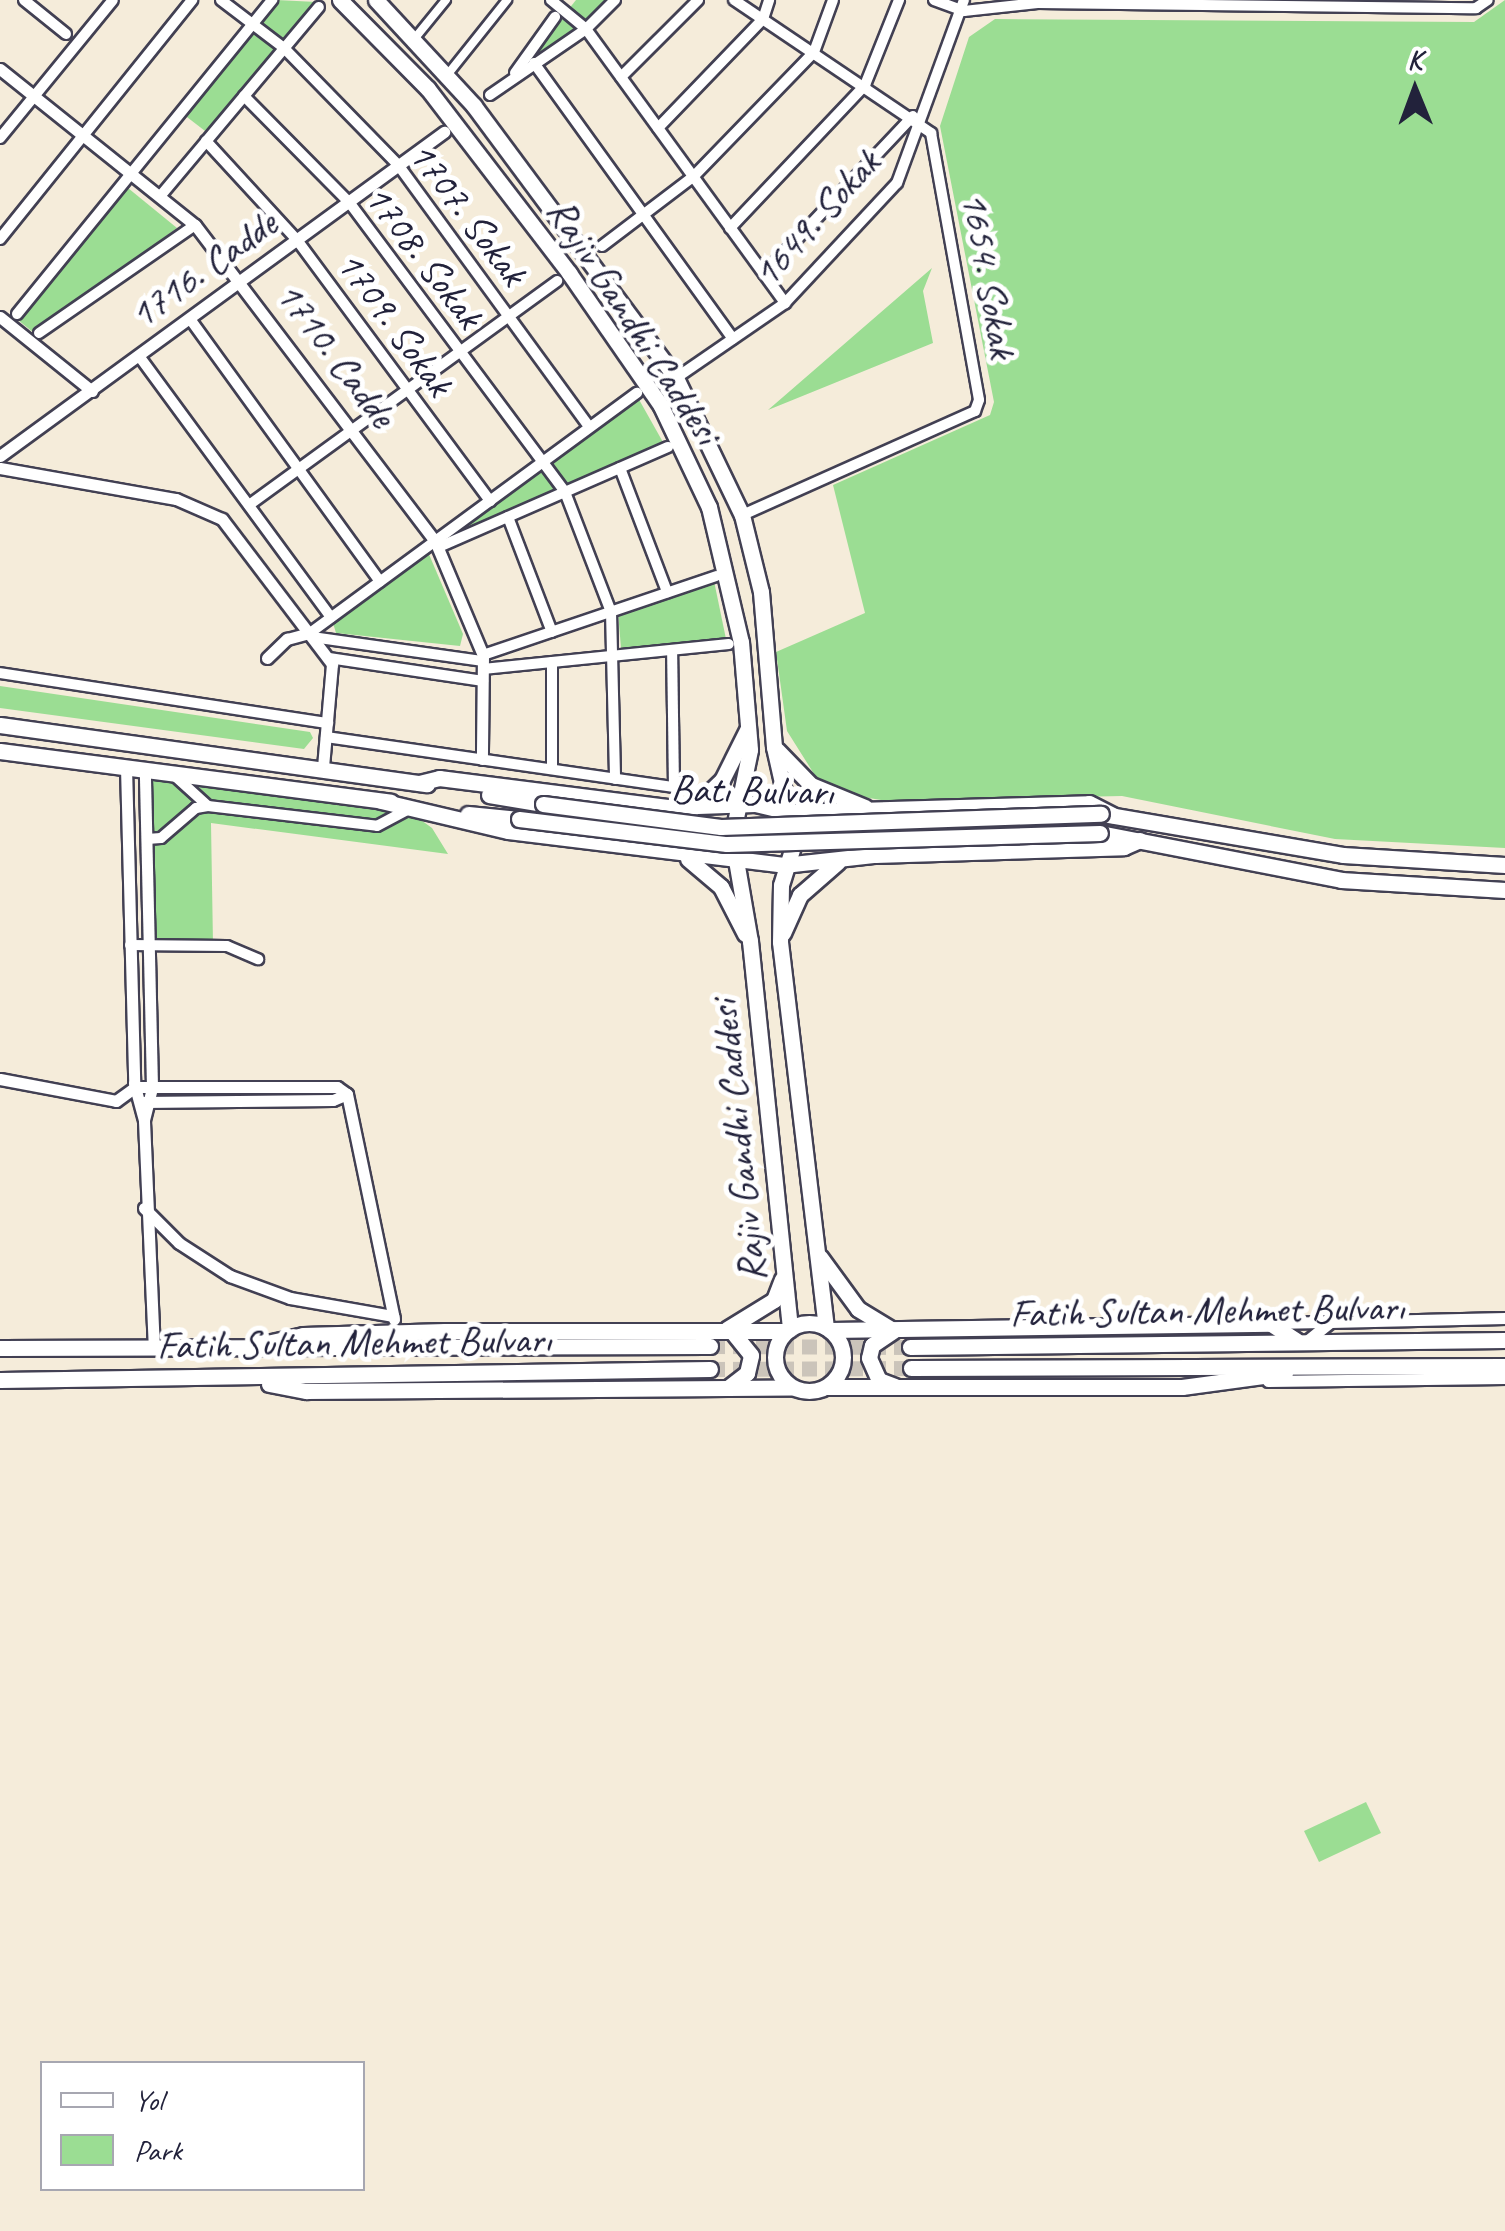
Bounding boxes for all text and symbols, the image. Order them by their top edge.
north arrow [1365,40,1465,140]
text: K [1407,42,1422,77]
street label: 1707. Sokak [398,131,538,295]
street label: 1649. Sokak [742,140,890,296]
street label: 1708. Sokak [354,174,494,338]
street label: Rajiv Gandhi Caddesi [536,188,732,454]
street label: 1654. Sokak [951,188,1027,362]
street label: 1716. Cadde [120,200,286,338]
street label: 1709. Sokak [326,241,464,405]
street label: 1710. Cadde [266,272,406,436]
street label: Batı Bulvarı [670,765,834,815]
street label: Rajiv Gandhi Caddesi [699,997,777,1285]
street label: Fatih Sultan Mehmet Bulvarı [1009,1283,1405,1337]
street label: Fatih Sultan Mehmet Bulvarı [156,1315,552,1369]
legend [40,2061,365,2191]
text: Yol [134,2081,163,2119]
text: Park [134,2131,182,2169]

